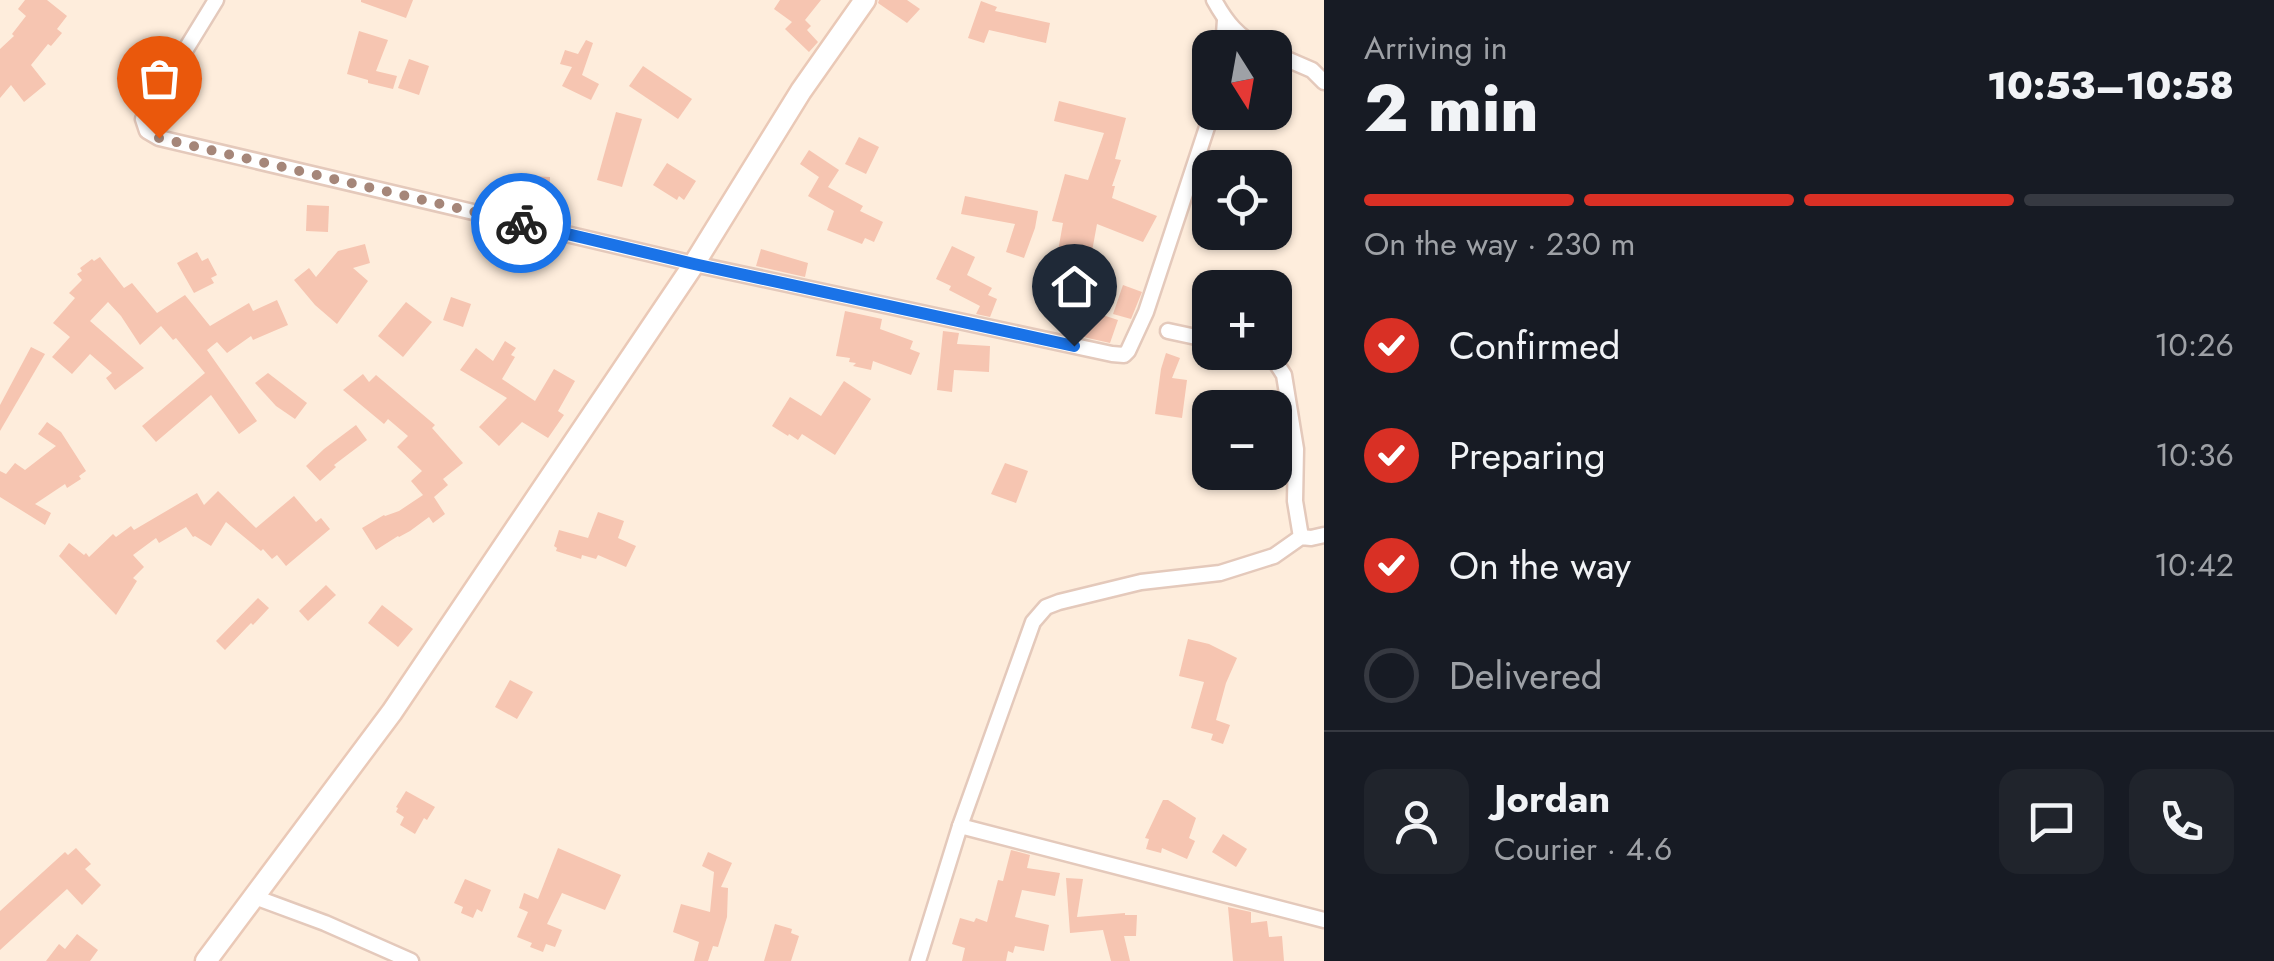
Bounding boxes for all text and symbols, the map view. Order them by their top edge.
text: Arriving in [1364,25,1508,71]
north arrow [1192,30,1292,130]
map controls [1192,30,1292,490]
pin [117,36,202,139]
icon: bag [132,51,187,106]
text: 10:53–10:58 [1987,58,2234,113]
text: 2 min [1364,61,1539,155]
button: locate [1192,150,1292,250]
courier [471,173,571,273]
icon: bike [494,196,549,251]
text: On the way · 230 m [1364,221,1636,267]
pin [1032,244,1117,347]
icon: home [1047,259,1102,314]
button: + [1192,270,1292,370]
icon: check [1364,318,1419,373]
text: Confirmed [1449,318,1620,373]
text: 10:26 [2154,322,2234,368]
button: − [1192,390,1292,490]
icon: check [1364,428,1419,483]
text: Preparing [1449,428,1606,483]
text: 10:36 [2155,432,2234,478]
icon: check [1364,538,1419,593]
text: On the way [1449,538,1631,593]
text: 10:42 [2154,542,2234,588]
text: Delivered [1449,648,1602,703]
button: person [1364,769,1469,874]
button: chat [1999,769,2104,874]
button: phone [2129,769,2234,874]
text: Jordan [1494,771,1610,826]
text: Courier · 4.6 [1494,826,1672,872]

